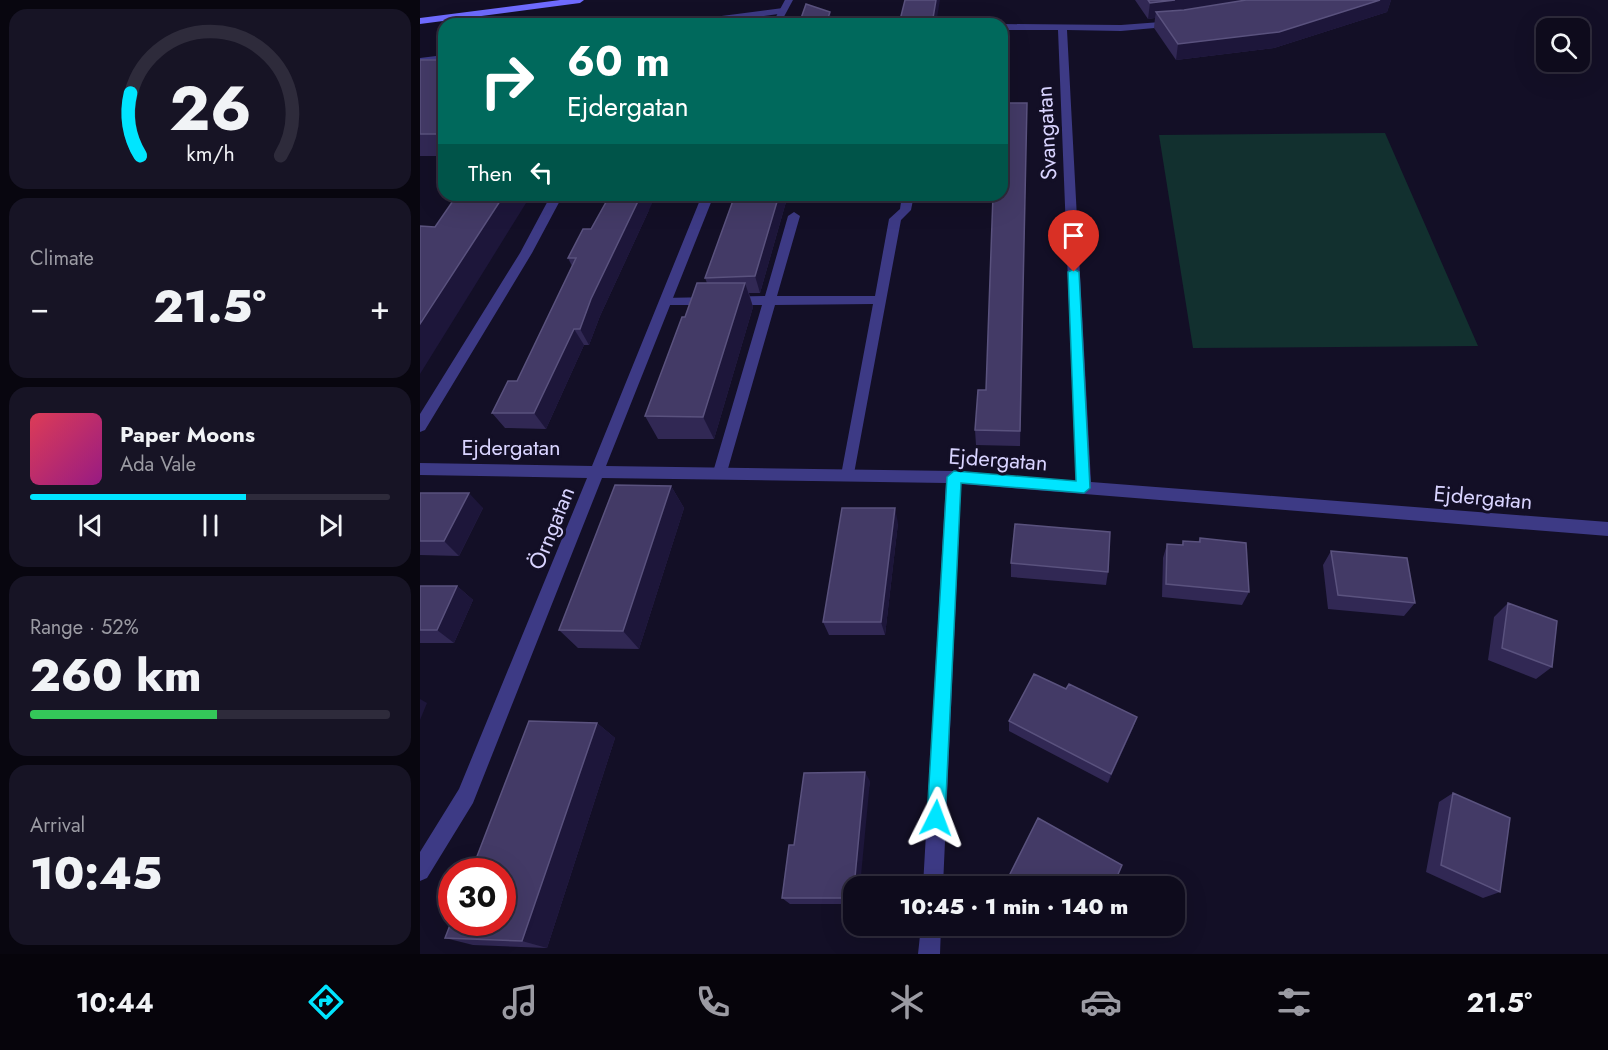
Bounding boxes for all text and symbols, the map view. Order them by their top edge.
map controls [1536,18,1590,72]
button: search [1536,18,1590,72]
text: 60 m [567,31,670,92]
icon: right [468,42,546,120]
text: 26 [169,63,251,153]
street label: Svangatan [1028,85,1064,181]
text: Ejdergatan [567,87,689,126]
text: km/h [186,138,234,169]
icon: left [525,156,558,189]
text: Then [468,157,513,189]
pin [1048,210,1099,272]
icon: arrive [1057,219,1090,252]
text: Climate [30,244,94,273]
text: 21.5° [153,274,266,339]
text: − [30,284,49,331]
text: + [370,284,390,331]
text: Paper Moons [120,418,255,450]
street label: Ejdergatan [461,431,561,463]
street label: Ejdergatan [947,440,1049,478]
text: Ada Vale [120,450,196,479]
street label: Ejdergatan [1432,477,1534,517]
street label: Örngatan [520,482,582,574]
icon: previous [74,509,107,542]
icon: pause [194,509,227,542]
icon: next [314,509,347,542]
text: Range · 52% [30,613,139,642]
text: 260 km [30,643,201,708]
position arrow [904,786,968,850]
text: Arrival [30,811,85,840]
text: 10:45 [30,841,162,906]
speed limit sign: 30 [438,858,516,936]
text: 10:45 · 1 min · 140 m [900,890,1128,922]
icon: directions [305,981,347,1023]
icon: music [499,981,541,1023]
icon: phone [692,981,734,1023]
icon: climate [886,981,928,1023]
icon: car [1080,981,1122,1023]
icon: filters [1273,981,1315,1023]
text: 10:44 [76,983,154,1022]
text: 21.5° [1467,983,1532,1022]

